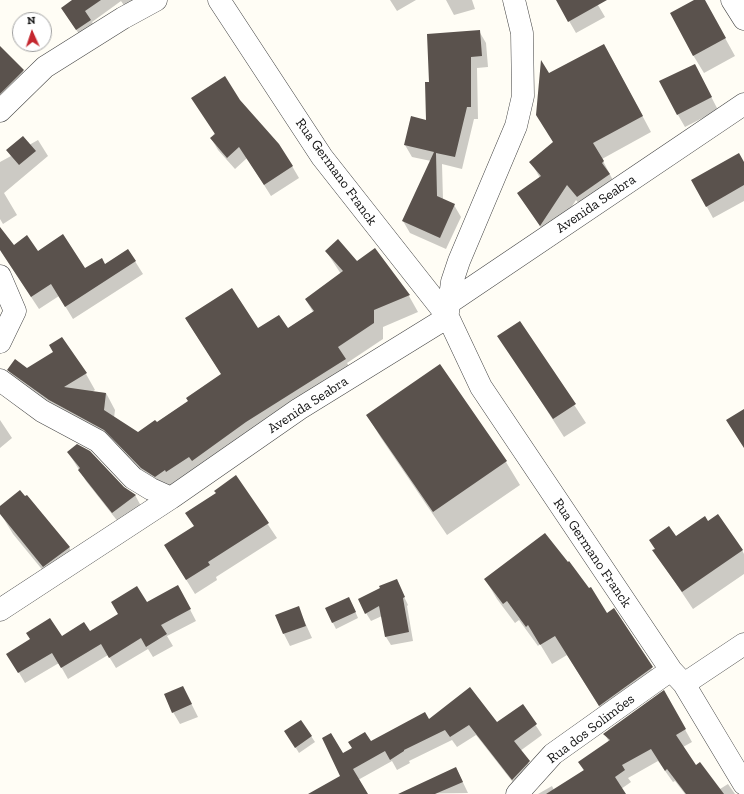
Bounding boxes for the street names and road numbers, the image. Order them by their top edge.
street label: Rua Germano Franck [292,115,380,229]
street label: Avenida Seabra [553,171,639,237]
street label: Avenida Seabra [265,373,351,437]
street label: Rua Germano Franck [549,495,635,611]
street label: Rua dos Solimões [544,691,638,767]

